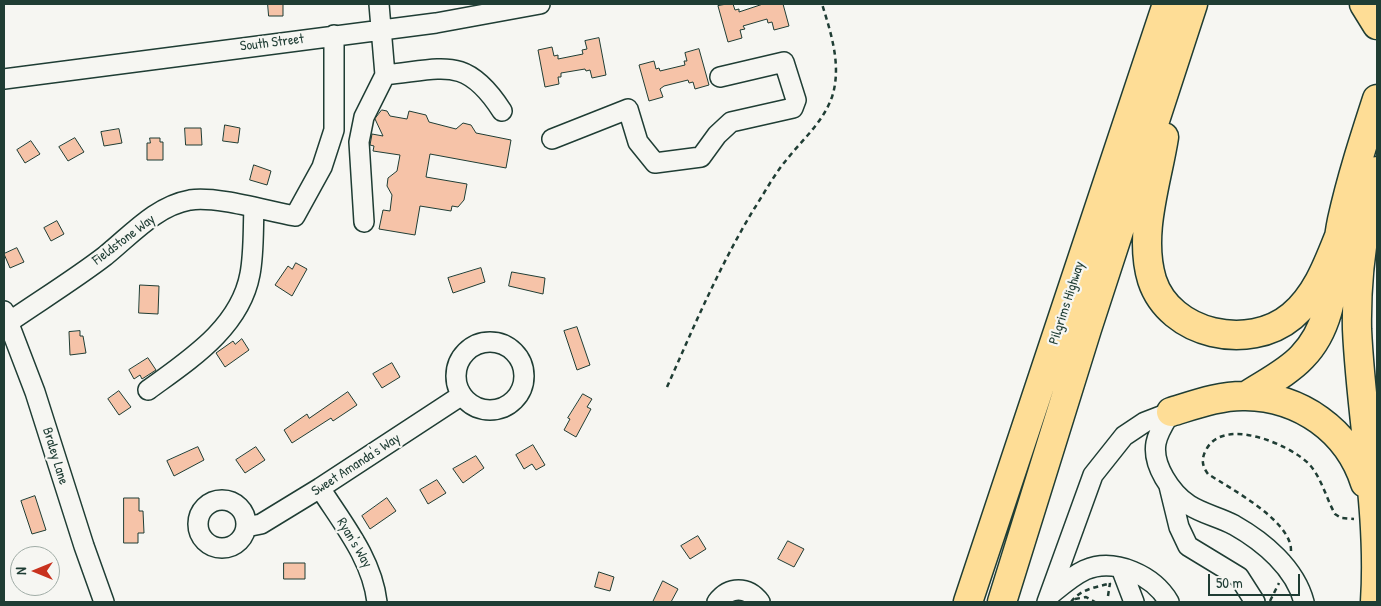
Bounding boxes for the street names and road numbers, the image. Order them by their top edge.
street label: South Street [239,31,305,55]
street label: Fieldstone Way [89,211,159,269]
street label: Pilgrims Highway [1046,259,1088,347]
street label: Braley Lane [38,425,72,487]
street label: Sweet Amanda's Way [309,430,403,500]
street label: Ryan's Way [333,515,375,571]

